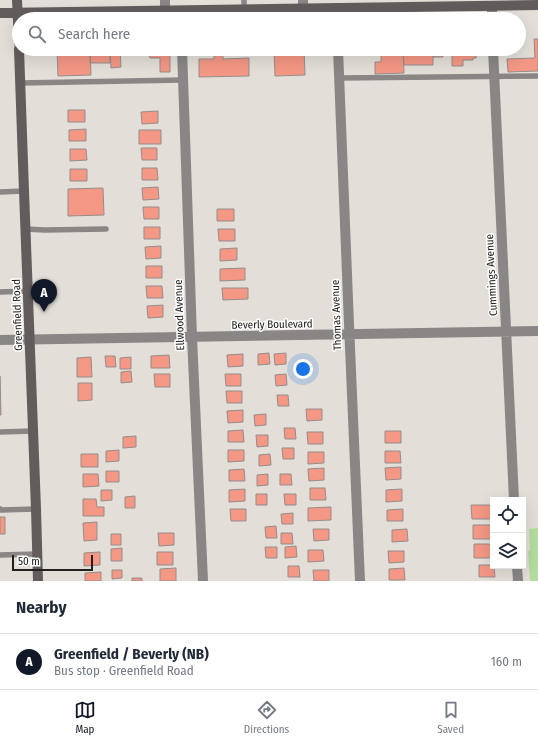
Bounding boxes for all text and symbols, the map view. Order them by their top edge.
search box [12,12,526,56]
icon: search [26,23,48,45]
text: Search here [58,25,130,43]
street label: Cummings Avenue [483,234,500,316]
street label: Greenfield Road [10,279,25,351]
pin: A [31,279,57,312]
street label: Ellwood Avenue [172,279,187,351]
street label: Thomas Avenue [329,279,344,351]
street label: Beverly Boulevard [231,317,313,332]
your location [293,359,313,379]
map controls [490,497,526,569]
button: locate [490,497,526,533]
button: layers [490,533,526,569]
scale bar [12,553,93,572]
text: 50 m [18,555,40,568]
text: Nearby [16,597,67,618]
text: Greenfield / Beverly (NB) [54,645,209,663]
text: A [25,654,33,669]
text: 160 m [491,654,522,669]
text: Bus stop · Greenfield Road [54,663,194,678]
tab: Map [74,699,96,736]
tab: Directions [244,699,289,736]
tab: Saved [437,699,464,736]

